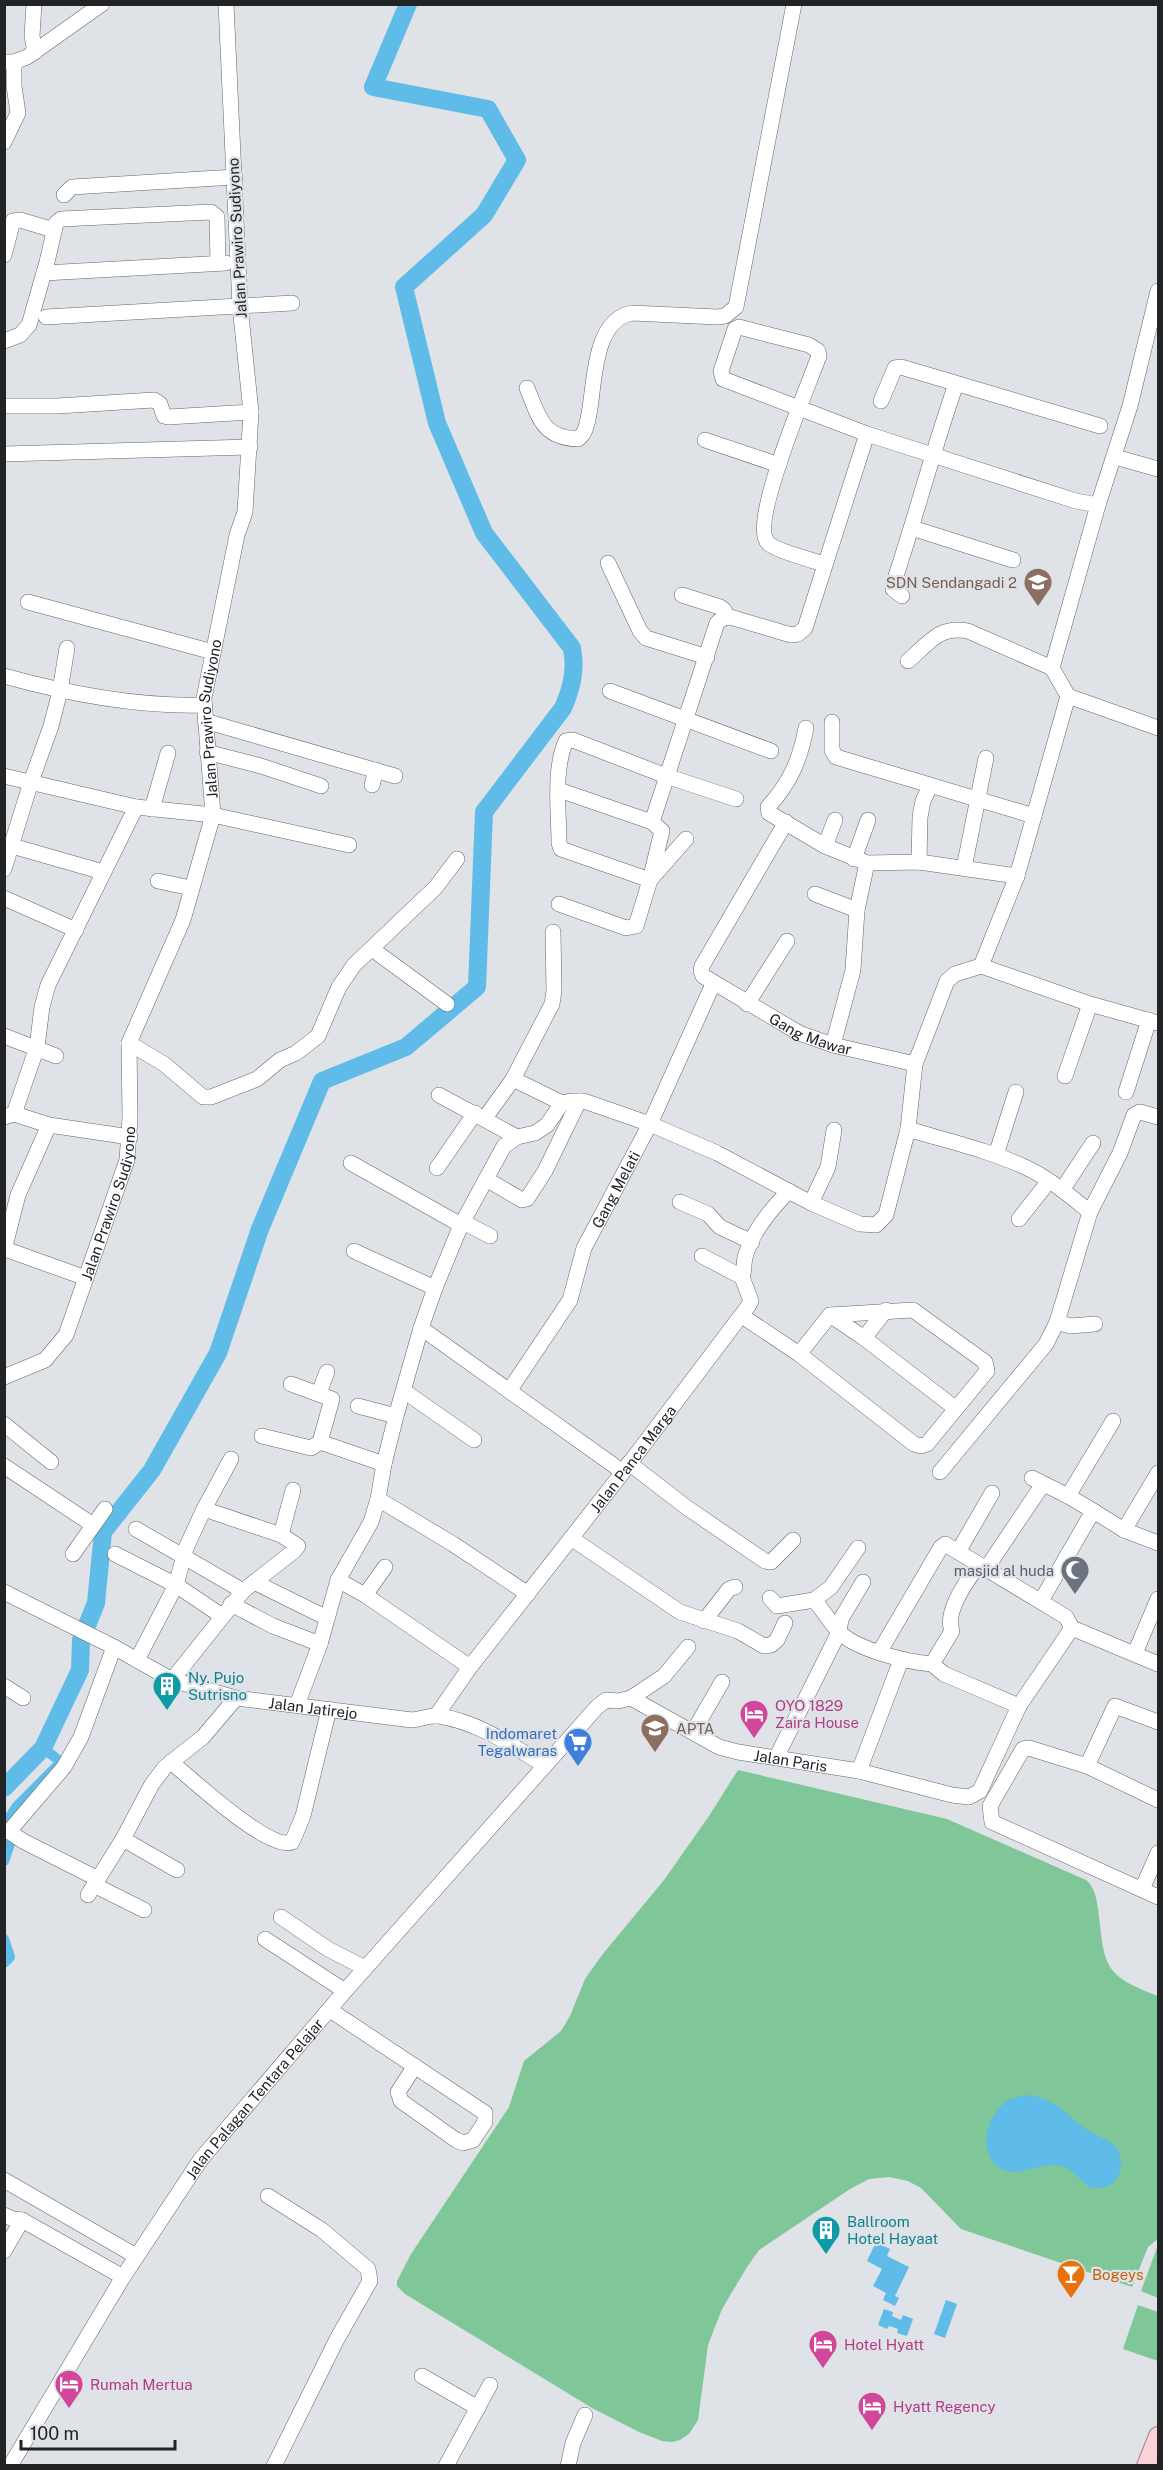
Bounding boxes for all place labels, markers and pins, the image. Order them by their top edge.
school or university icon: SDN Sendangadi 2 [1022,566,1054,608]
place label: SDN Sendangadi 2 [886,574,1017,591]
mosque icon: masjid al huda [1059,1554,1091,1596]
place label: masjid al huda [954,1562,1054,1579]
place label: Ny. Pujo Sutrisno [188,1669,247,1703]
building icon: Ny. Pujo Sutrisno [151,1670,183,1712]
place label: OYO 1829 Zaira House [775,1697,859,1731]
hotel icon: OYO 1829 Zaira House [738,1698,770,1740]
school or university icon: APTA [639,1712,671,1754]
place label: APTA [676,1720,715,1737]
place label: Indomaret Tegalwaras [478,1725,557,1759]
supermarket icon: Indomaret Tegalwaras [562,1726,594,1768]
place label: Ballroom Hotel Hayaat [847,2213,938,2247]
building icon: Ballroom Hotel Hayaat [810,2214,842,2256]
bar icon: Bogeys [1055,2258,1087,2300]
place label: Bogeys [1092,2266,1144,2283]
hotel icon: Hotel Hyatt [807,2328,839,2370]
place label: Hotel Hyatt [844,2336,924,2353]
hotel icon: Rumah Mertua [53,2368,85,2410]
place label: Rumah Mertua [90,2376,192,2393]
hotel icon: Hyatt Regency [856,2390,888,2432]
place label: Hyatt Regency [893,2398,996,2415]

